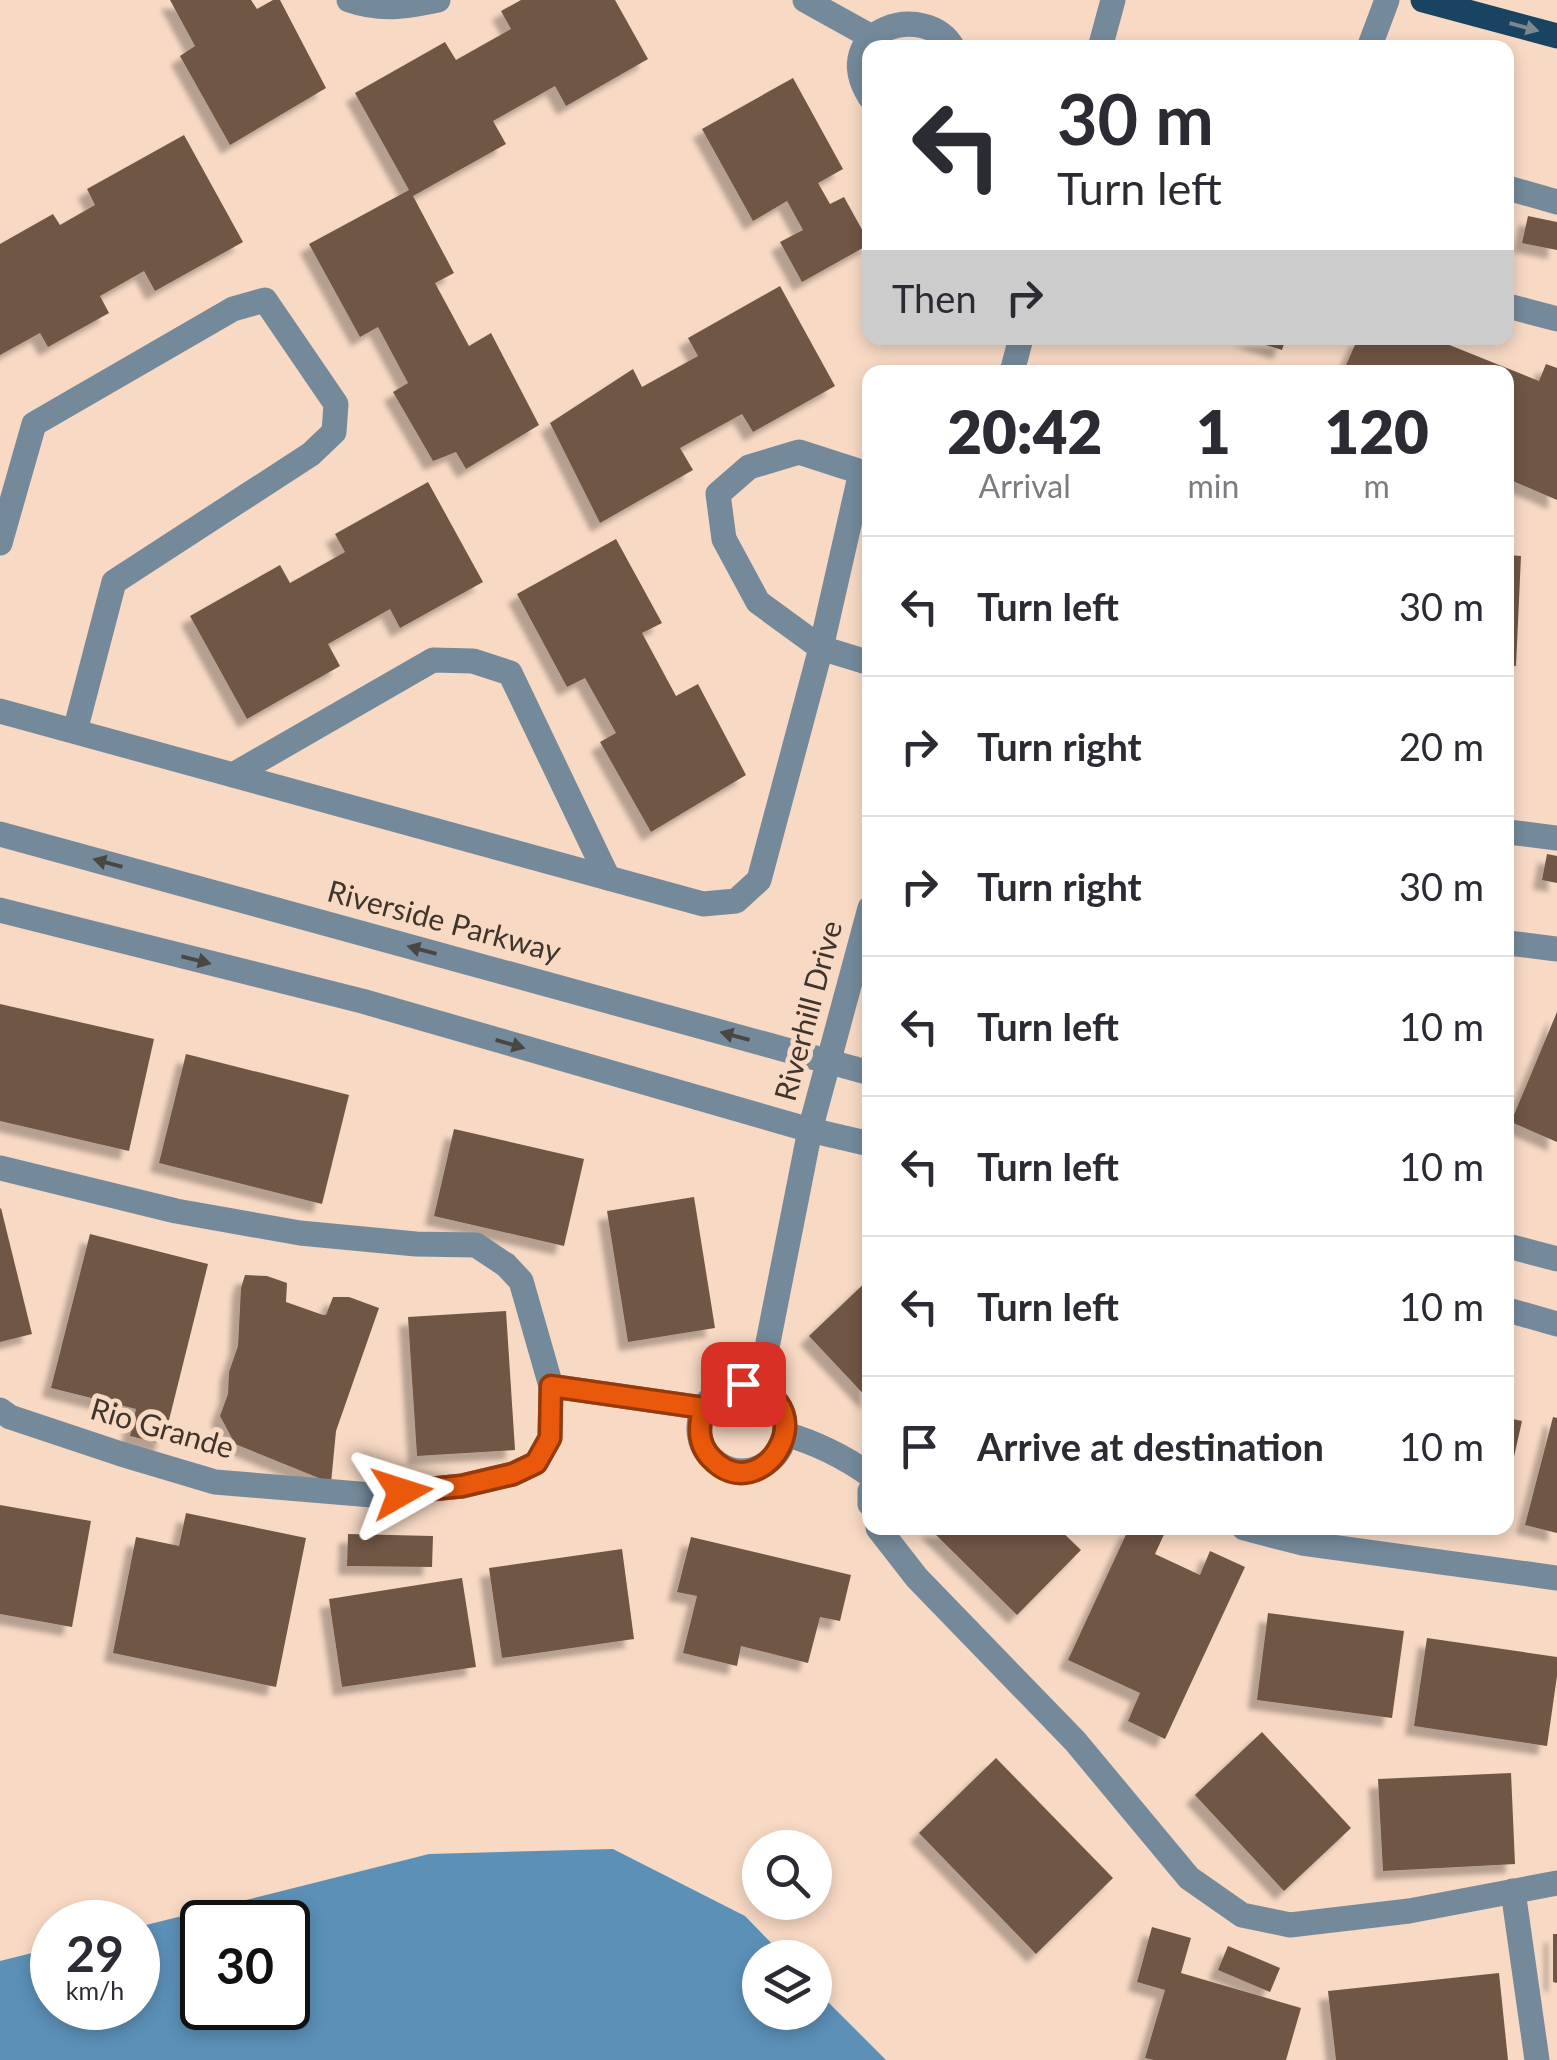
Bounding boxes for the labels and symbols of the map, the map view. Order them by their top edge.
one-way arrow [1509,20,1540,36]
one-way arrow [92,855,123,871]
street label: Riverside Parkway [324,872,566,969]
street label: Riverhill Drive [766,917,848,1104]
one-way arrow [406,941,437,957]
one-way arrow [181,952,212,968]
one-way arrow [719,1027,750,1043]
one-way arrow [495,1036,526,1052]
pin [701,1342,786,1427]
street label: Rio Grande [87,1389,238,1465]
position arrow [350,1440,454,1544]
speed limit sign: 30 [180,1900,310,2030]

